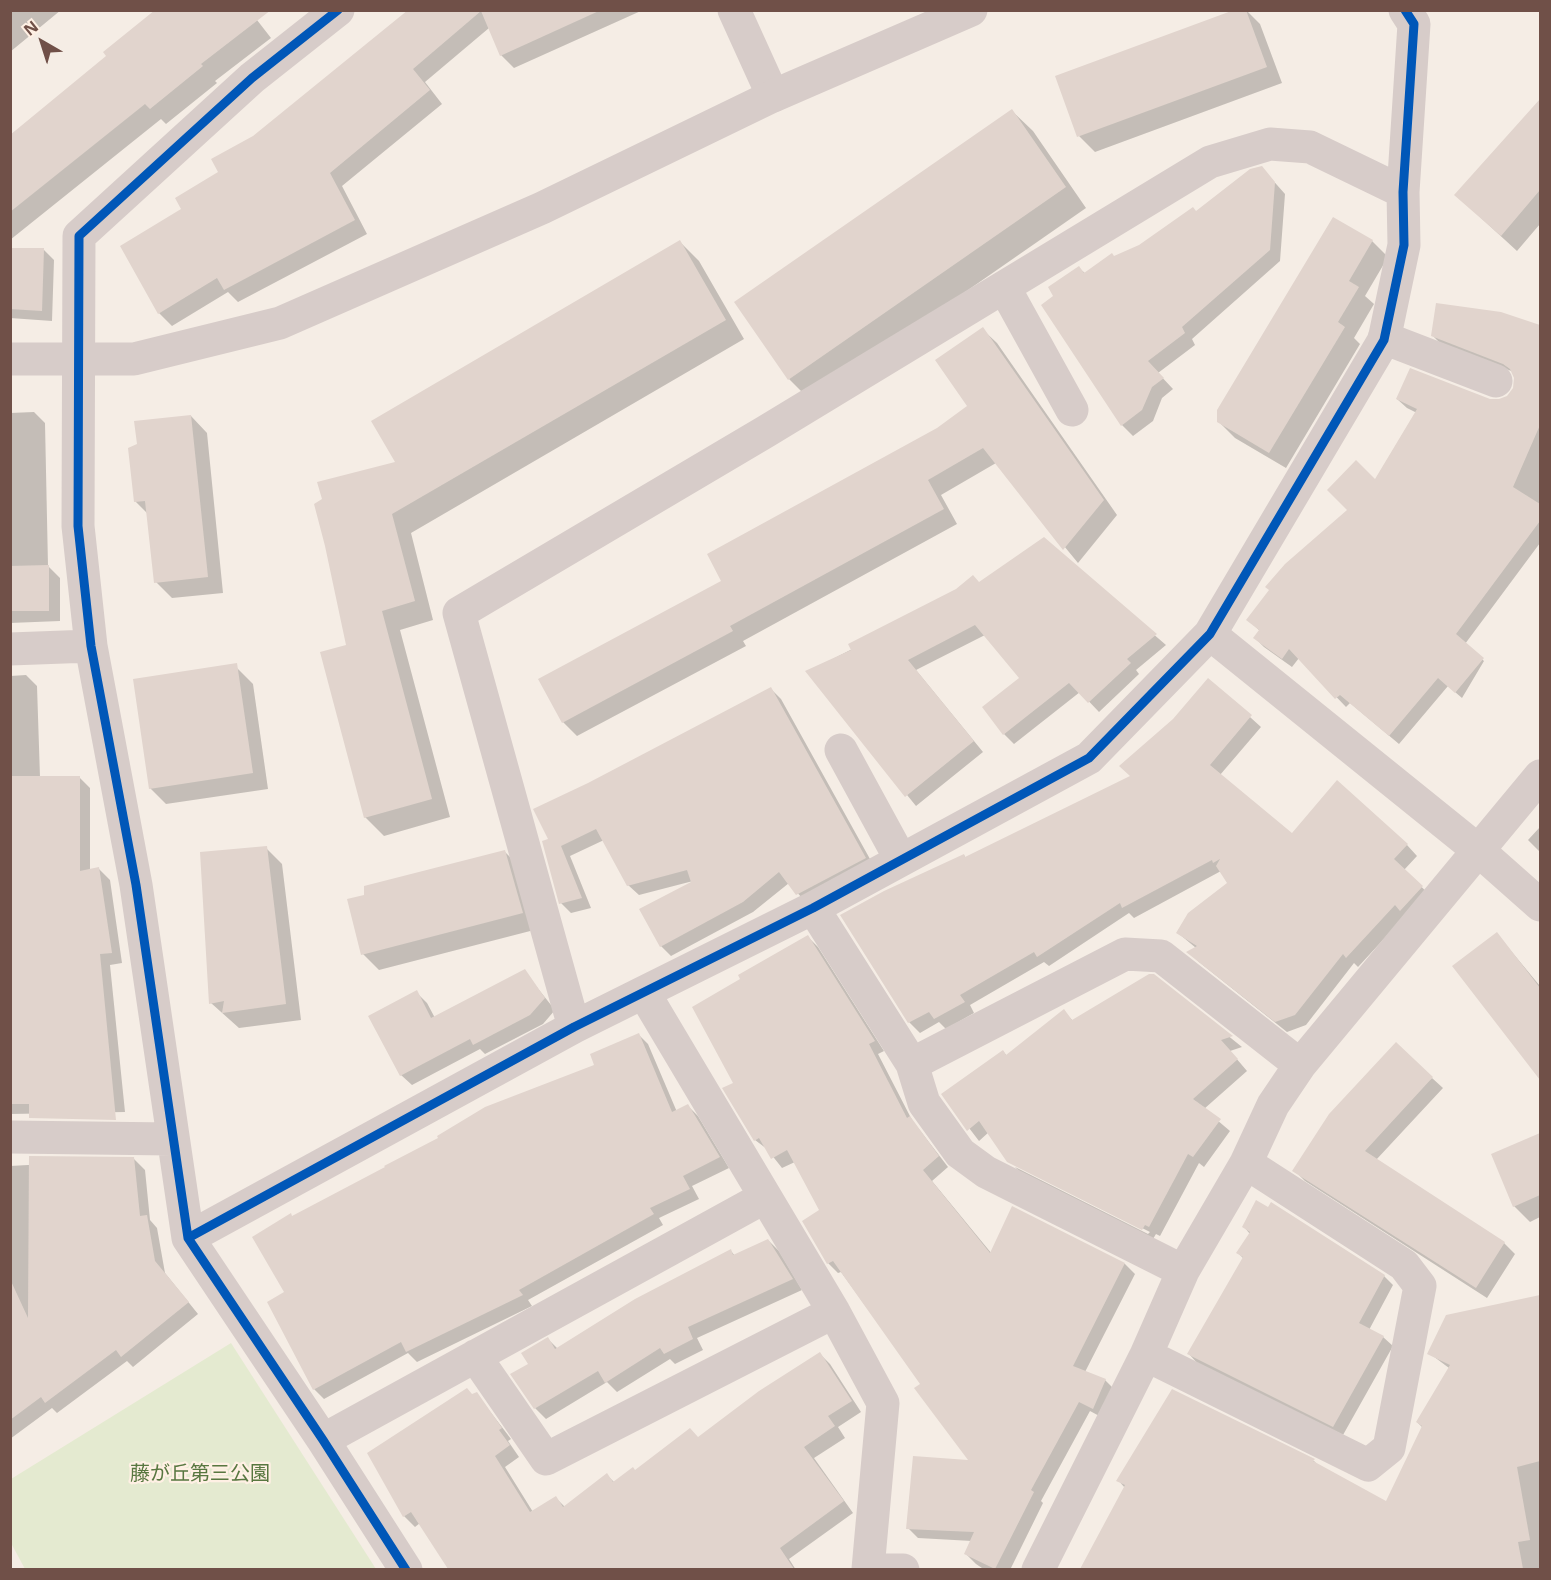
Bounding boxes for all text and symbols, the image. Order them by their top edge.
north arrow [12,12,72,72]
text: N [19,15,43,41]
park label: 藤が丘第三公園 [130,1462,270,1486]

